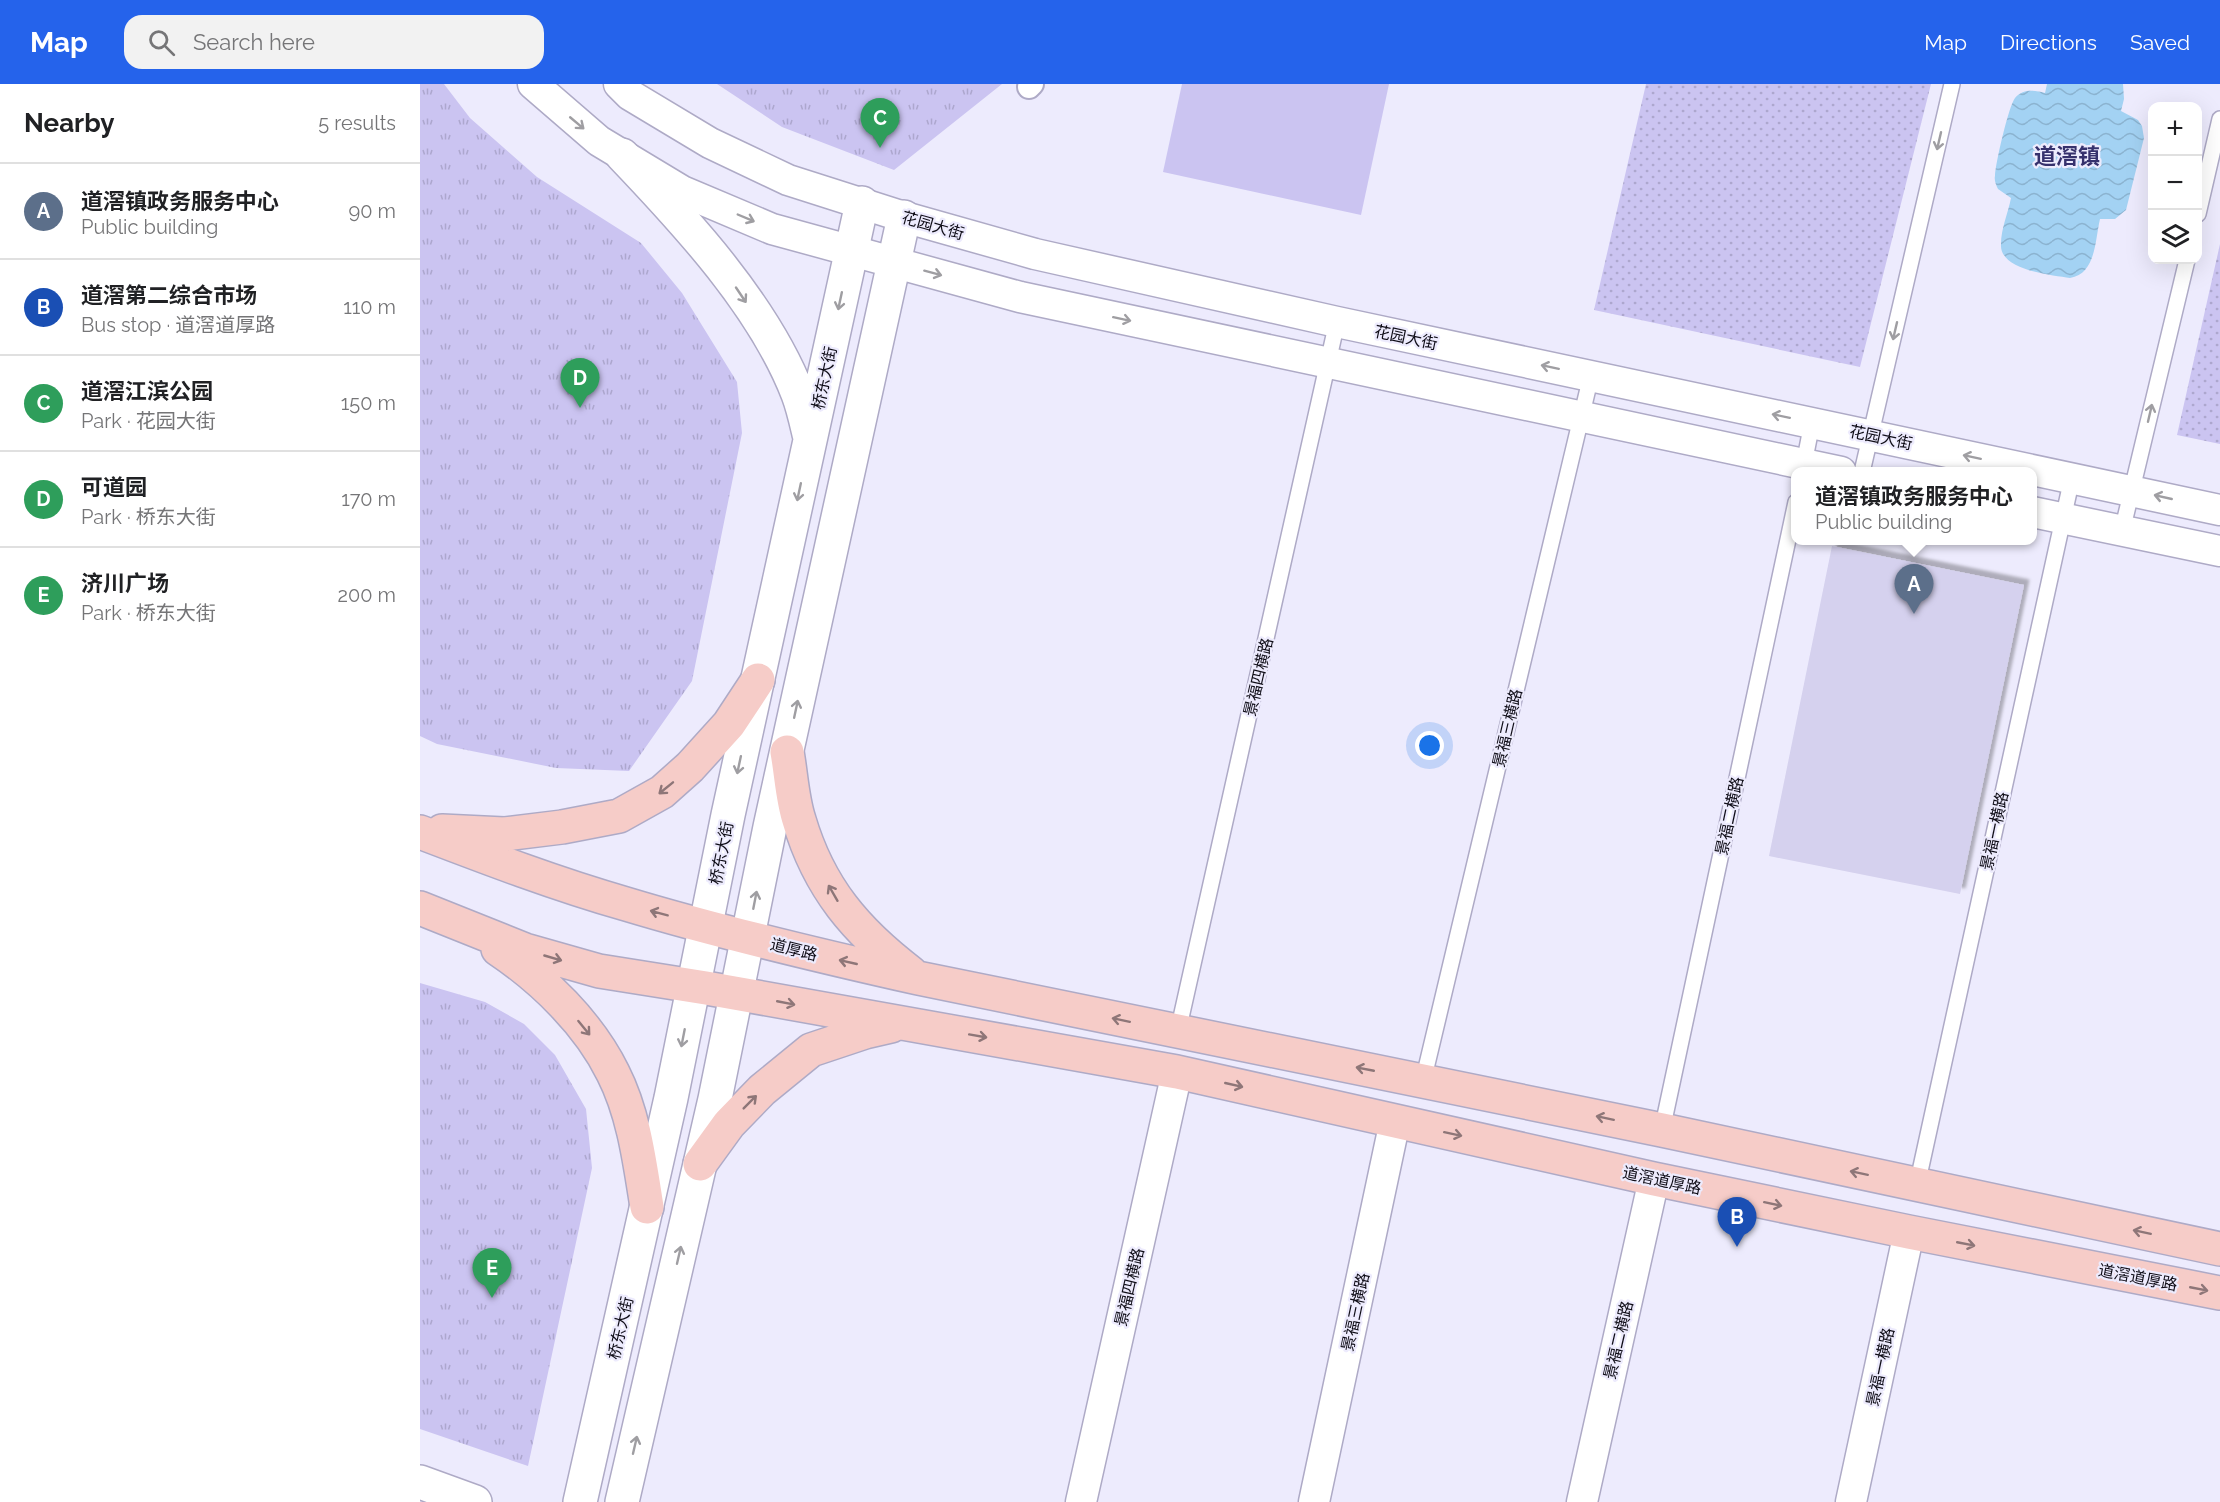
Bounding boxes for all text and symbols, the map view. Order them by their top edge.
search box [124,15,544,69]
text: Map [30,26,88,59]
icon: search [145,26,178,59]
text: Search here [193,29,315,55]
text: Map [1924,30,1967,55]
text: Directions [2000,30,2097,55]
text: Saved [2130,30,2190,55]
pin: C [860,98,900,148]
map controls [2148,102,2202,264]
button: + [2148,102,2202,156]
text: Nearby [24,108,114,138]
text: 5 results [318,111,396,135]
one-way arrow [569,116,585,129]
one-way arrow [1932,131,1944,150]
district label: 道滘镇 [2034,143,2100,169]
button: − [2148,156,2202,210]
text: 道滘镇政务服务中心 [81,188,279,214]
text: A [37,199,50,223]
text: 90 m [349,199,396,223]
street label: 花园大街 [899,208,966,243]
button: layers [2148,210,2202,264]
one-way arrow [736,213,754,224]
text: Public building [81,215,218,239]
one-way arrow [923,268,942,279]
text: 道滘第二综合市场 [81,282,257,308]
one-way arrow [735,287,747,303]
one-way arrow [834,291,845,311]
text: B [37,295,50,319]
text: 110 m [343,295,396,319]
text: Bus stop · 道滘道厚路 [81,313,275,337]
one-way arrow [1112,313,1131,325]
one-way arrow [1889,321,1901,340]
street label: 花园大街 [1373,322,1439,353]
street label: 桥东大街 [809,345,840,411]
pin: D [560,358,600,408]
one-way arrow [1540,361,1560,372]
text: 道滘江滨公园 [81,378,213,404]
text: C [37,391,50,415]
text: 150 m [341,391,396,415]
one-way arrow [2145,404,2157,423]
text: Park · 花园大街 [81,409,216,433]
one-way arrow [1772,410,1792,421]
street label: 花园大街 [1848,422,1914,453]
one-way arrow [1963,450,1982,462]
popup [1791,467,2037,545]
text: 可道园 [81,474,147,500]
one-way arrow [792,482,804,501]
text: 道滘镇政务服务中心 [1815,483,2013,509]
text: D [36,487,51,511]
text: 170 m [341,487,396,511]
one-way arrow [2154,491,2173,503]
text: Park · 桥东大街 [81,505,216,529]
text: Public building [1815,510,1952,534]
pin: A [1894,564,1934,614]
text: 济川广场 [81,570,169,596]
text: E [37,583,50,607]
text: 200 m [338,583,396,607]
text: Park · 桥东大街 [81,601,216,625]
street label: 景福四横路 [1240,636,1277,718]
street label: 景福三横路 [1489,687,1526,769]
one-way arrow [791,700,802,720]
your location [1415,731,1444,760]
one-way arrow [733,755,745,774]
street label: 景福二横路 [1712,775,1747,857]
one-way arrow [658,781,674,794]
street label: 景福一横路 [1977,790,2012,872]
street label: 桥东大街 [706,820,737,886]
one-way arrow [826,884,838,901]
one-way arrow [750,891,761,910]
one-way arrow [650,907,669,919]
street label: 道厚路 [768,934,819,965]
one-way arrow [543,953,562,964]
one-way arrow [839,956,858,967]
one-way arrow [775,998,795,1009]
one-way arrow [1112,1014,1131,1025]
one-way arrow [577,1020,590,1036]
one-way arrow [677,1028,689,1047]
one-way arrow [968,1031,987,1042]
one-way arrow [1356,1063,1376,1074]
one-way arrow [1224,1079,1243,1091]
one-way arrow [742,1095,757,1110]
one-way arrow [1595,1112,1615,1123]
one-way arrow [1442,1129,1462,1140]
street label: 道滘道厚路 [1621,1163,1703,1198]
one-way arrow [1850,1167,1870,1178]
pin: B [1718,1198,1756,1247]
one-way arrow [1763,1199,1782,1210]
one-way arrow [2133,1226,2152,1237]
one-way arrow [1956,1239,1976,1250]
one-way arrow [674,1246,685,1265]
street label: 景福四横路 [1111,1246,1148,1328]
pin: E [472,1248,512,1298]
street label: 道滘道厚路 [2097,1261,2179,1294]
street label: 景福三横路 [1338,1271,1373,1353]
one-way arrow [2189,1284,2208,1295]
street label: 桥东大街 [604,1295,637,1361]
street label: 景福二横路 [1600,1299,1637,1381]
street label: 景福一横路 [1863,1326,1898,1408]
one-way arrow [630,1436,642,1455]

